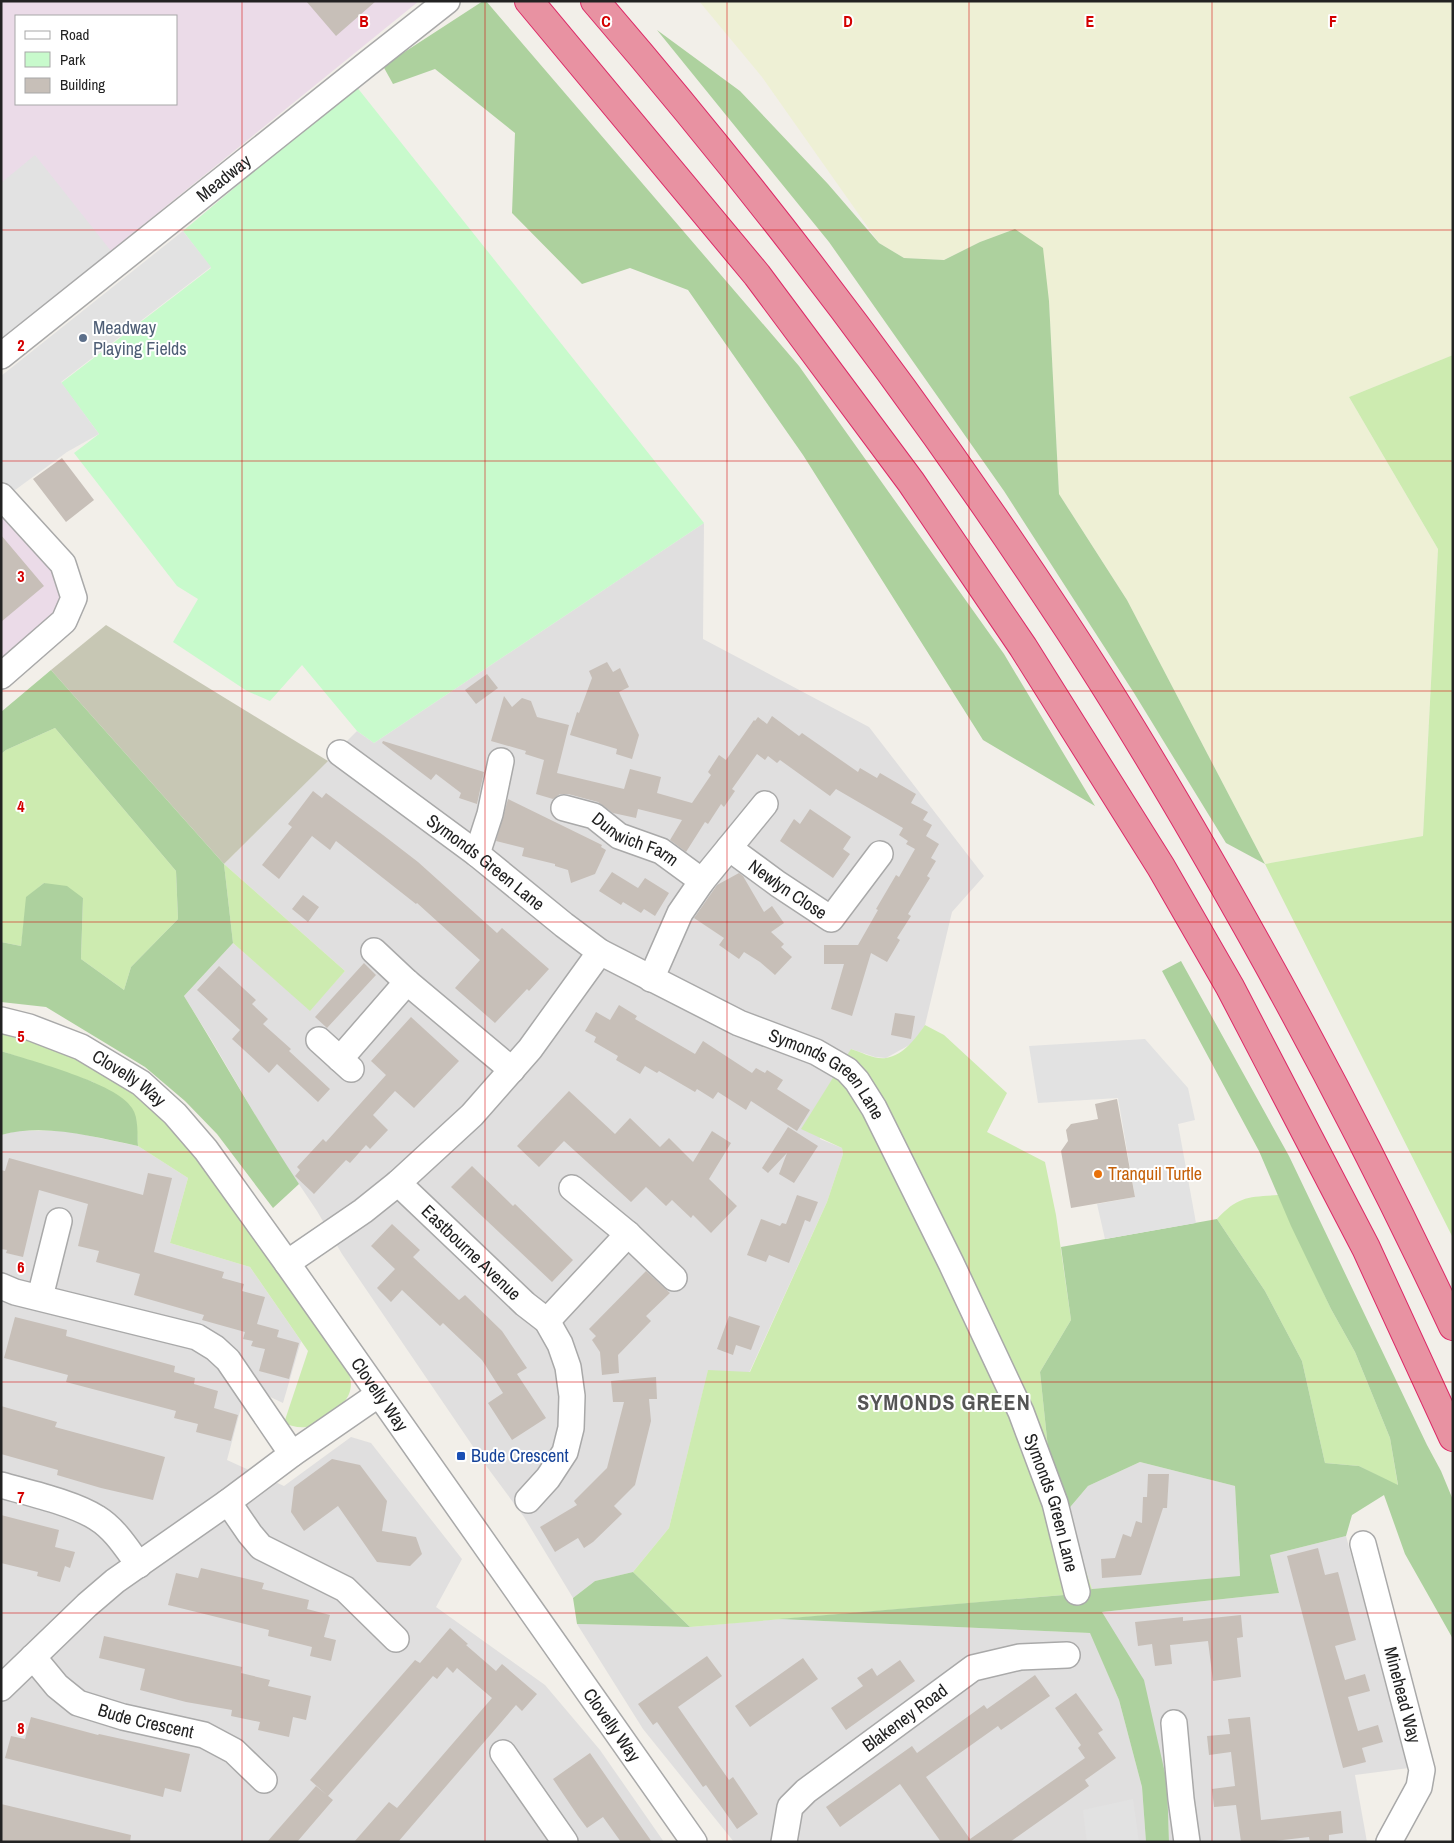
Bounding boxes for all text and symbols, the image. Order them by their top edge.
text: B [359,10,369,32]
text: C [601,10,611,32]
text: D [843,10,853,32]
text: E [1086,10,1095,32]
text: F [1329,10,1337,32]
legend [15,15,178,105]
text: Road [60,24,89,45]
text: Park [60,49,86,70]
text: Building [60,74,105,95]
street label: Meadway [191,148,256,207]
place label: Meadway Playing Fields [93,315,187,361]
marker: Meadway Playing Fields [77,332,89,344]
text: 2 [17,334,25,356]
text: 3 [17,565,25,587]
text: 4 [17,795,25,817]
street label: Dunwich Farm [587,806,684,872]
street label: Symonds Green Lane [422,808,550,916]
street label: Newlyn Close [744,853,832,925]
street label: Symonds Green Lane [765,1022,891,1124]
text: 5 [17,1025,25,1047]
street label: Clovelly Way [88,1044,172,1112]
place label: Tranquil Turtle [1108,1161,1202,1186]
marker: Tranquil Turtle [1092,1168,1104,1180]
street label: Eastbourne Avenue [416,1199,527,1306]
text: 6 [17,1256,25,1278]
street label: Clovelly Way [345,1352,415,1437]
district label: SYMONDS GREEN [857,1387,1031,1417]
street label: Symonds Green Lane [1018,1430,1085,1574]
place label: Bude Crescent [471,1443,569,1468]
marker: Bude Crescent [455,1450,467,1462]
text: 7 [17,1486,25,1508]
street label: Minehead Way [1378,1644,1428,1746]
street label: Blakeney Road [857,1678,952,1758]
street label: Clovelly Way [578,1683,647,1767]
street label: Bude Crescent [95,1697,196,1744]
text: 8 [17,1717,25,1739]

